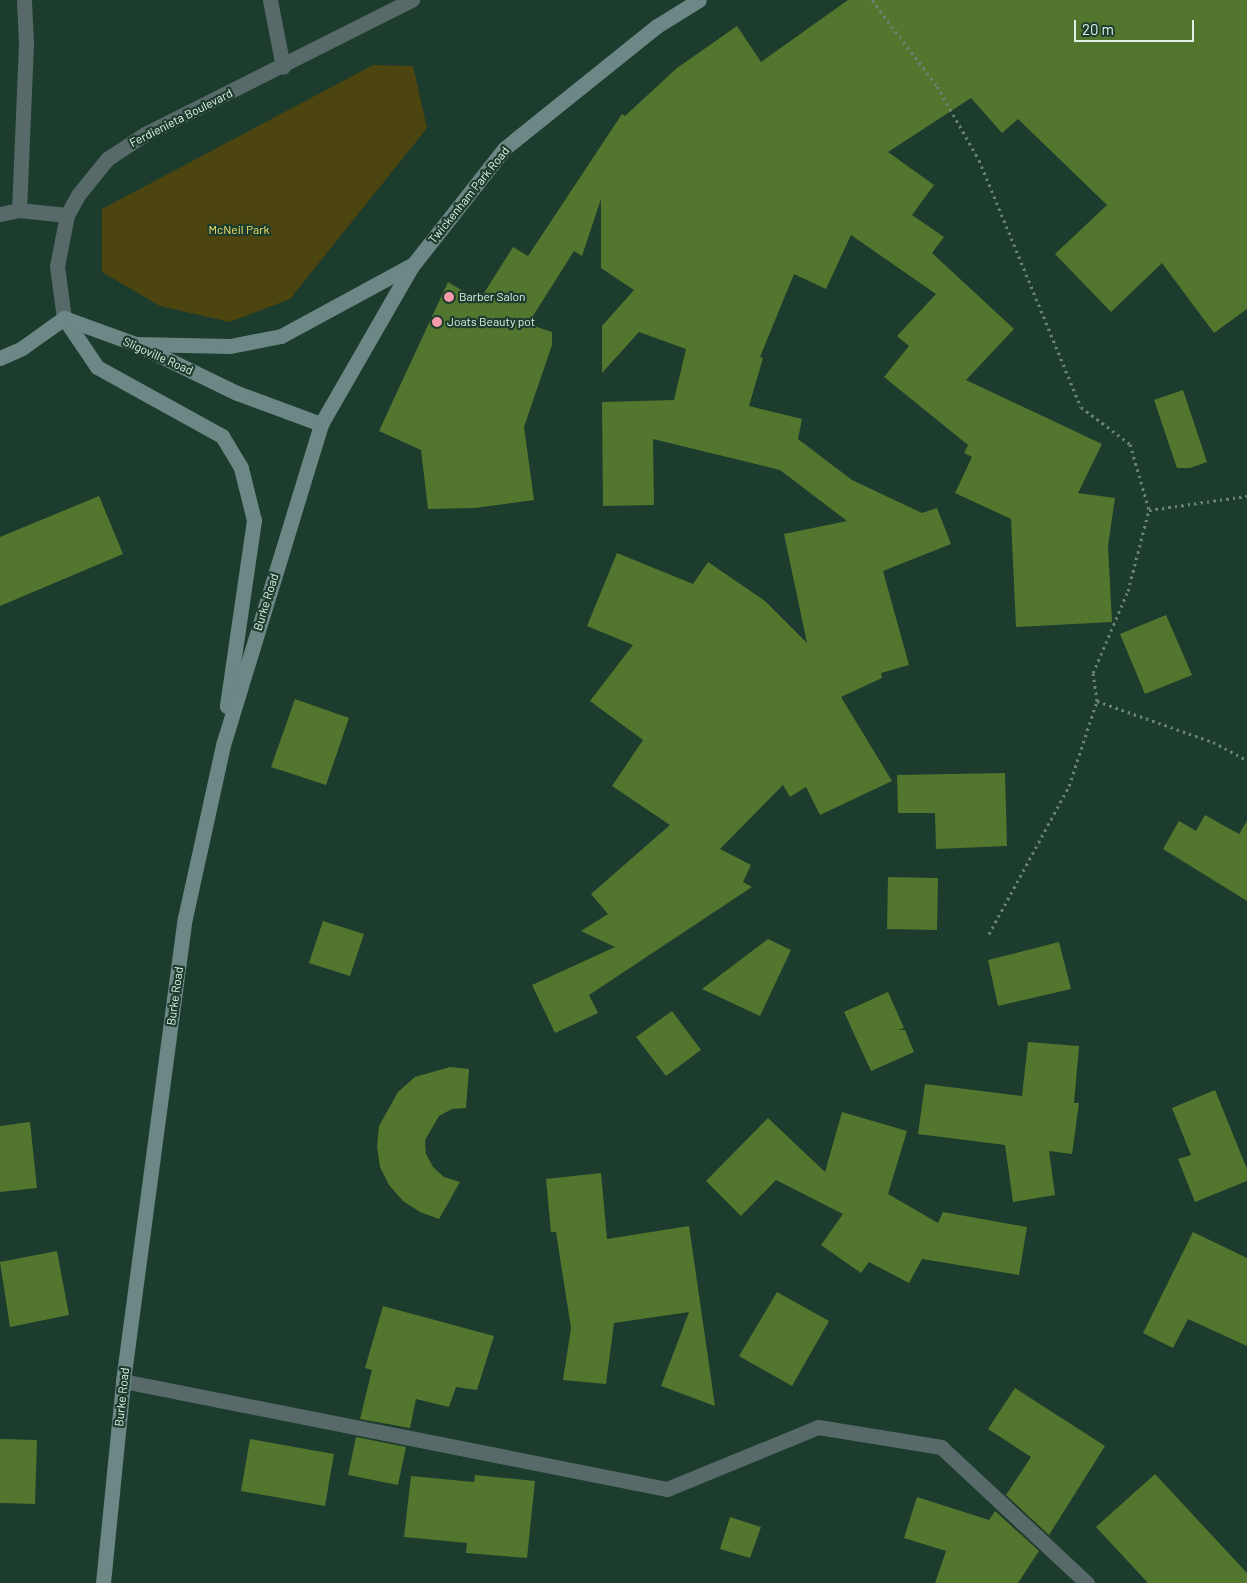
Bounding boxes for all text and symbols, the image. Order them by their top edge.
scale bar [1077,10,1197,42]
text: 20 m [1082,20,1114,38]
street label: Ferdienieta Boulevard [127,86,235,150]
street label: Twickenham Park Road [426,144,512,246]
park label: McNeil Park [208,223,270,237]
place label: Barber Salon [459,290,525,304]
marker: Barber Salon [443,291,455,303]
place label: Joats Beauty pot [447,315,535,329]
marker: Joats Beauty pot [431,316,443,328]
street label: Sligoville Road [121,334,195,378]
street label: Burke Road [250,572,282,632]
street label: Burke Road [164,966,186,1026]
street label: Burke Road [112,1367,132,1427]

